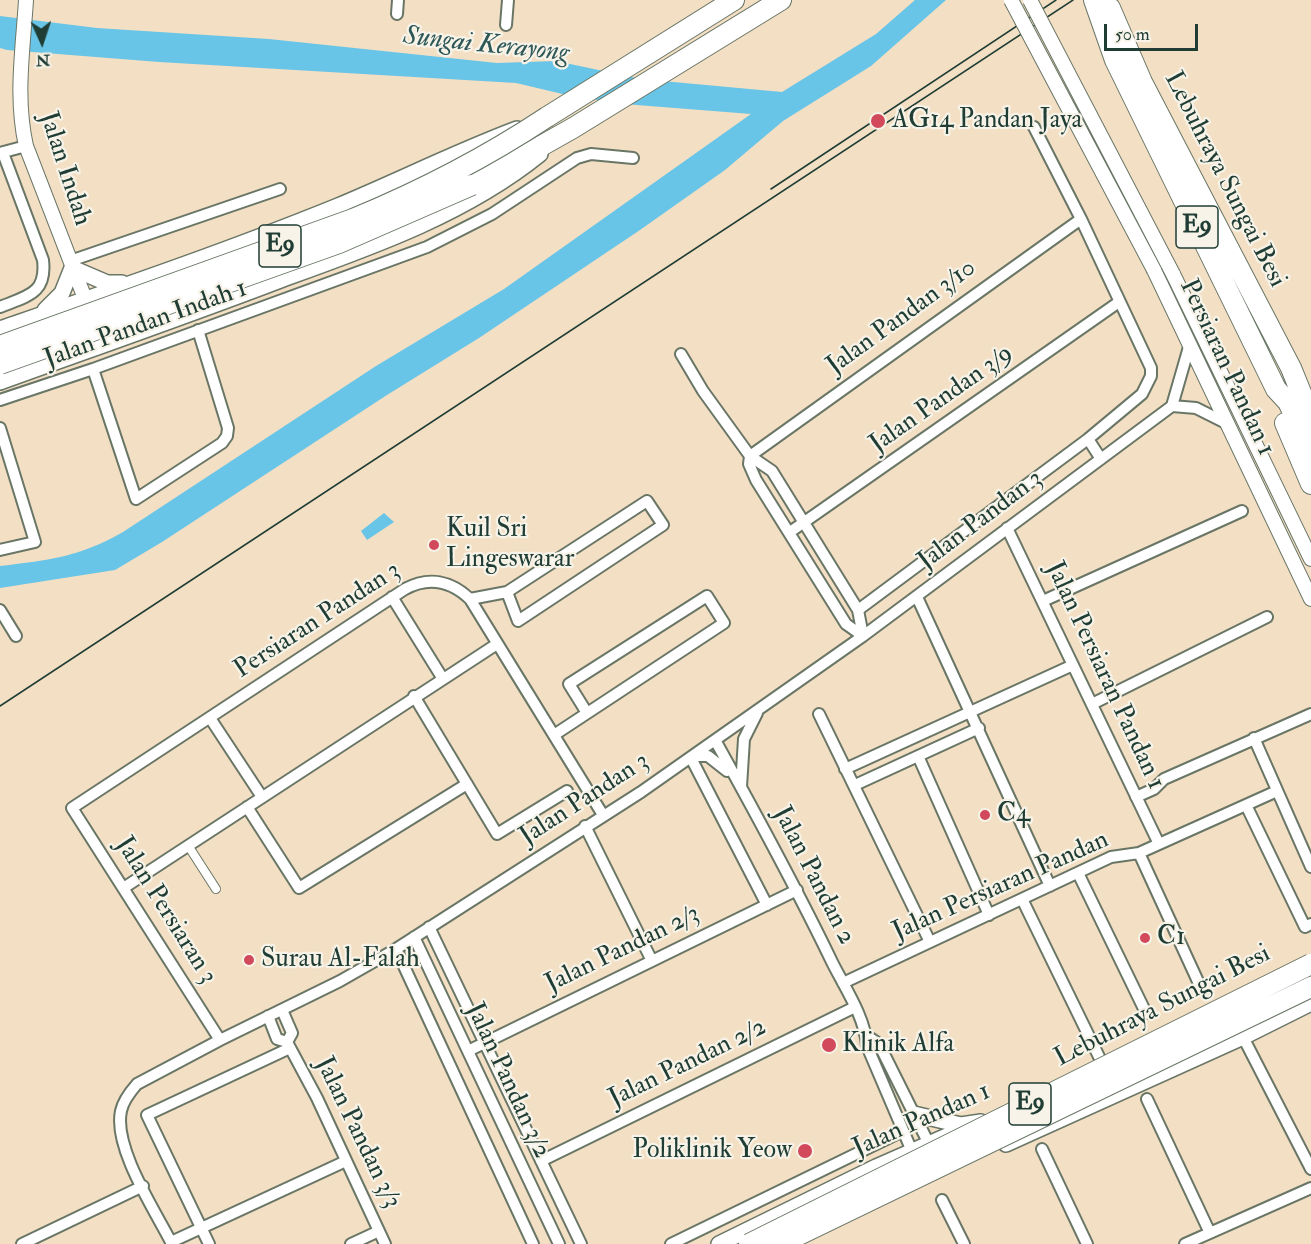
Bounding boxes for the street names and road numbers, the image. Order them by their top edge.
street label: Lebuhraya Sungai Besi [1156,67,1292,293]
street label: Jalan Indah [31,108,97,230]
road number: E9 [1176,206,1218,248]
road number: E9 [259,225,301,267]
street label: Jalan Pandan 3/10 [821,253,983,383]
street label: Jalan Pandan Indah 1 [40,274,252,376]
street label: Persiaran Pandan 1 [1171,275,1281,461]
street label: Jalan Pandan 3/9 [864,339,1020,461]
street label: Jalan Pandan 3 [913,464,1049,578]
street label: Persiaran Pandan 3 [229,556,407,686]
street label: Jalan Persiaran Pandan 1 [1037,557,1171,795]
street label: Jalan Pandan 3 [515,747,655,853]
street label: Jalan Pandan 2 [765,802,861,950]
street label: Jalan Persiaran Pandan [888,825,1114,949]
street label: Jalan Persiaran 3 [107,832,223,990]
street label: Jalan Pandan 2/3 [541,899,705,1001]
street label: Lebuhraya Sungai Besi [1050,939,1276,1075]
street label: Jalan Pandan 3/2 [457,998,557,1164]
street label: Jalan Pandan 2/2 [604,1013,772,1115]
street label: Jalan Pandan 3/3 [307,1052,407,1214]
street label: Jalan Pandan 1 [848,1077,996,1165]
road number: E9 [1009,1083,1051,1125]

